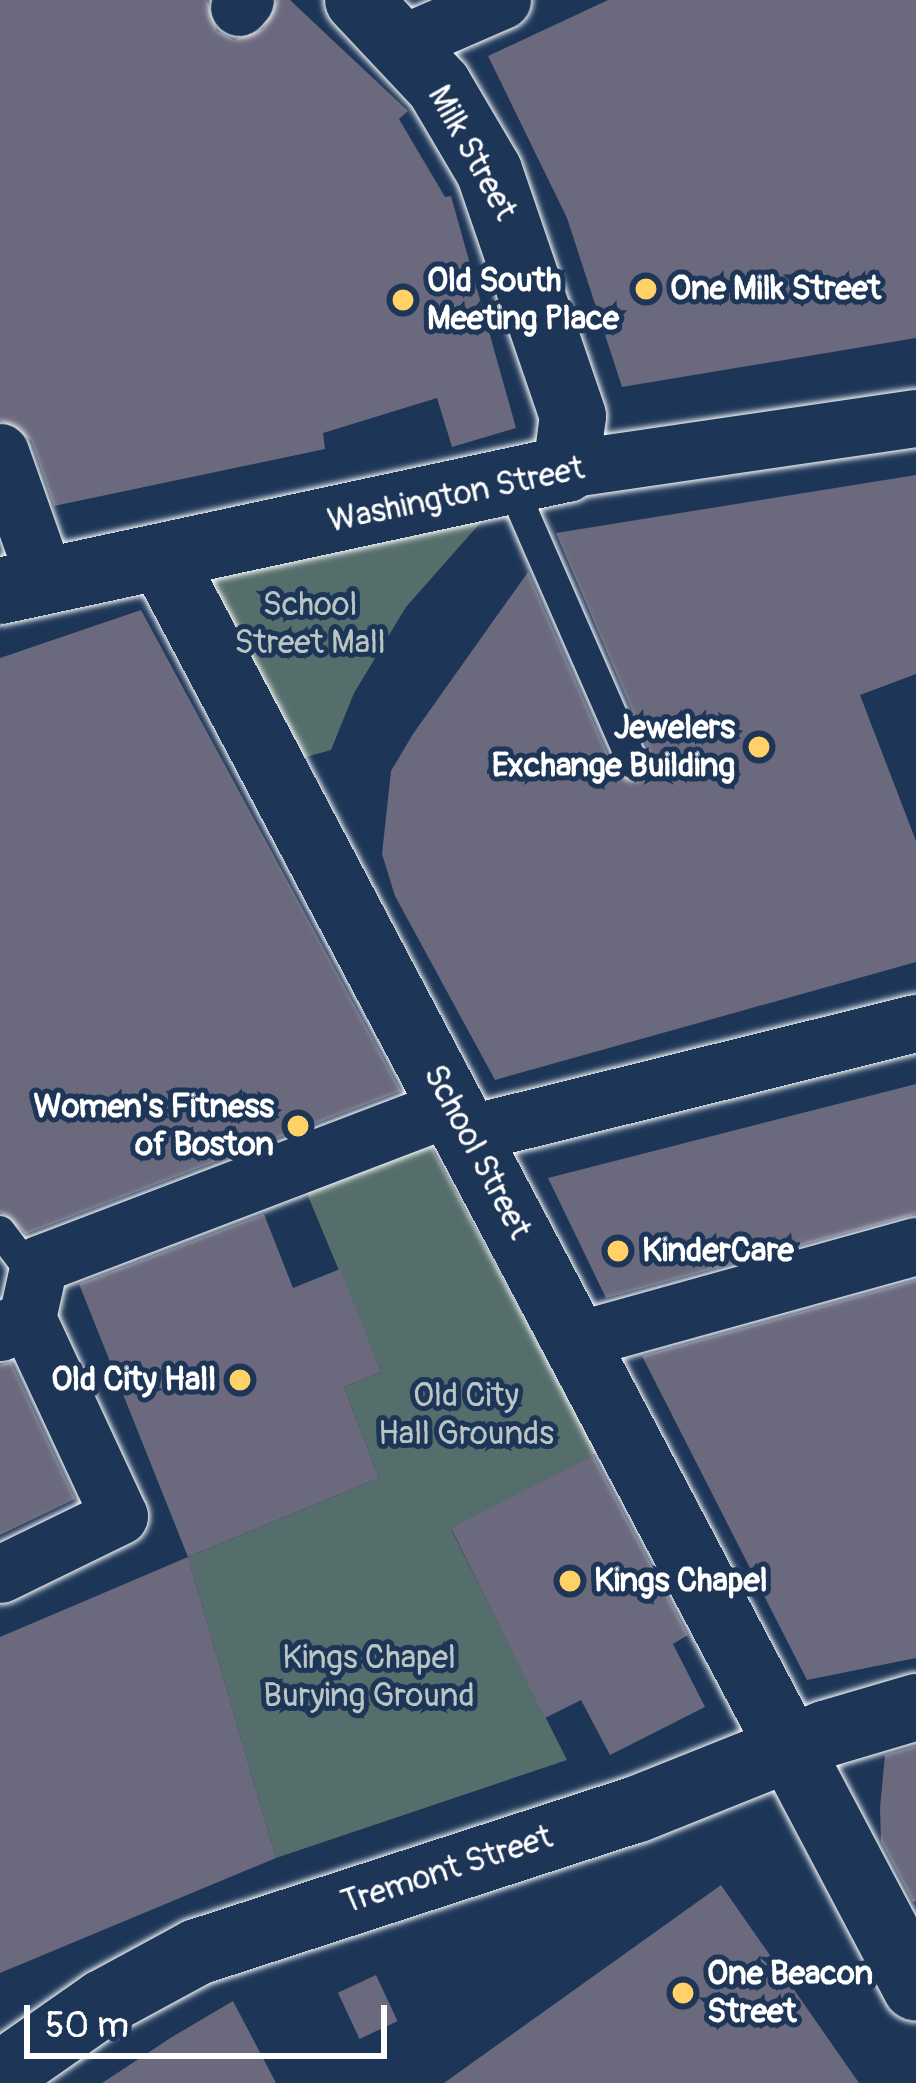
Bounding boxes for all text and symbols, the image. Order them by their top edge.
street label: Milk Street [419,79,525,227]
place label: Old South Meeting Place [427,261,619,339]
place label: One Milk Street [670,269,881,309]
marker: One Milk Street [633,276,659,302]
marker: Old South Meeting Place [390,287,416,313]
street label: Washington Street [324,449,588,541]
park label: School Street Mall [234,585,386,663]
place label: Jewelers Exchange Building [492,708,735,786]
marker: Jewelers Exchange Building [746,734,772,760]
street label: School Street [415,1058,539,1246]
place label: Women's Fitness of Boston [34,1087,274,1165]
marker: Women's Fitness of Boston [285,1113,311,1139]
place label: KinderCare [642,1231,794,1271]
marker: KinderCare [605,1238,631,1264]
place label: Old City Hall [51,1360,216,1400]
marker: Old City Hall [227,1367,253,1393]
park label: Old City Hall Grounds [378,1376,554,1454]
place label: Kings Chapel [594,1561,768,1601]
marker: Kings Chapel [557,1568,583,1594]
park label: Kings Chapel Burying Ground [263,1638,475,1716]
street label: Tremont Street [337,1817,557,1923]
place label: One Beacon Street [707,1954,873,2032]
marker: One Beacon Street [670,1980,696,2006]
scale bar [30,1981,393,2055]
text: 50 m [45,2003,129,2048]

